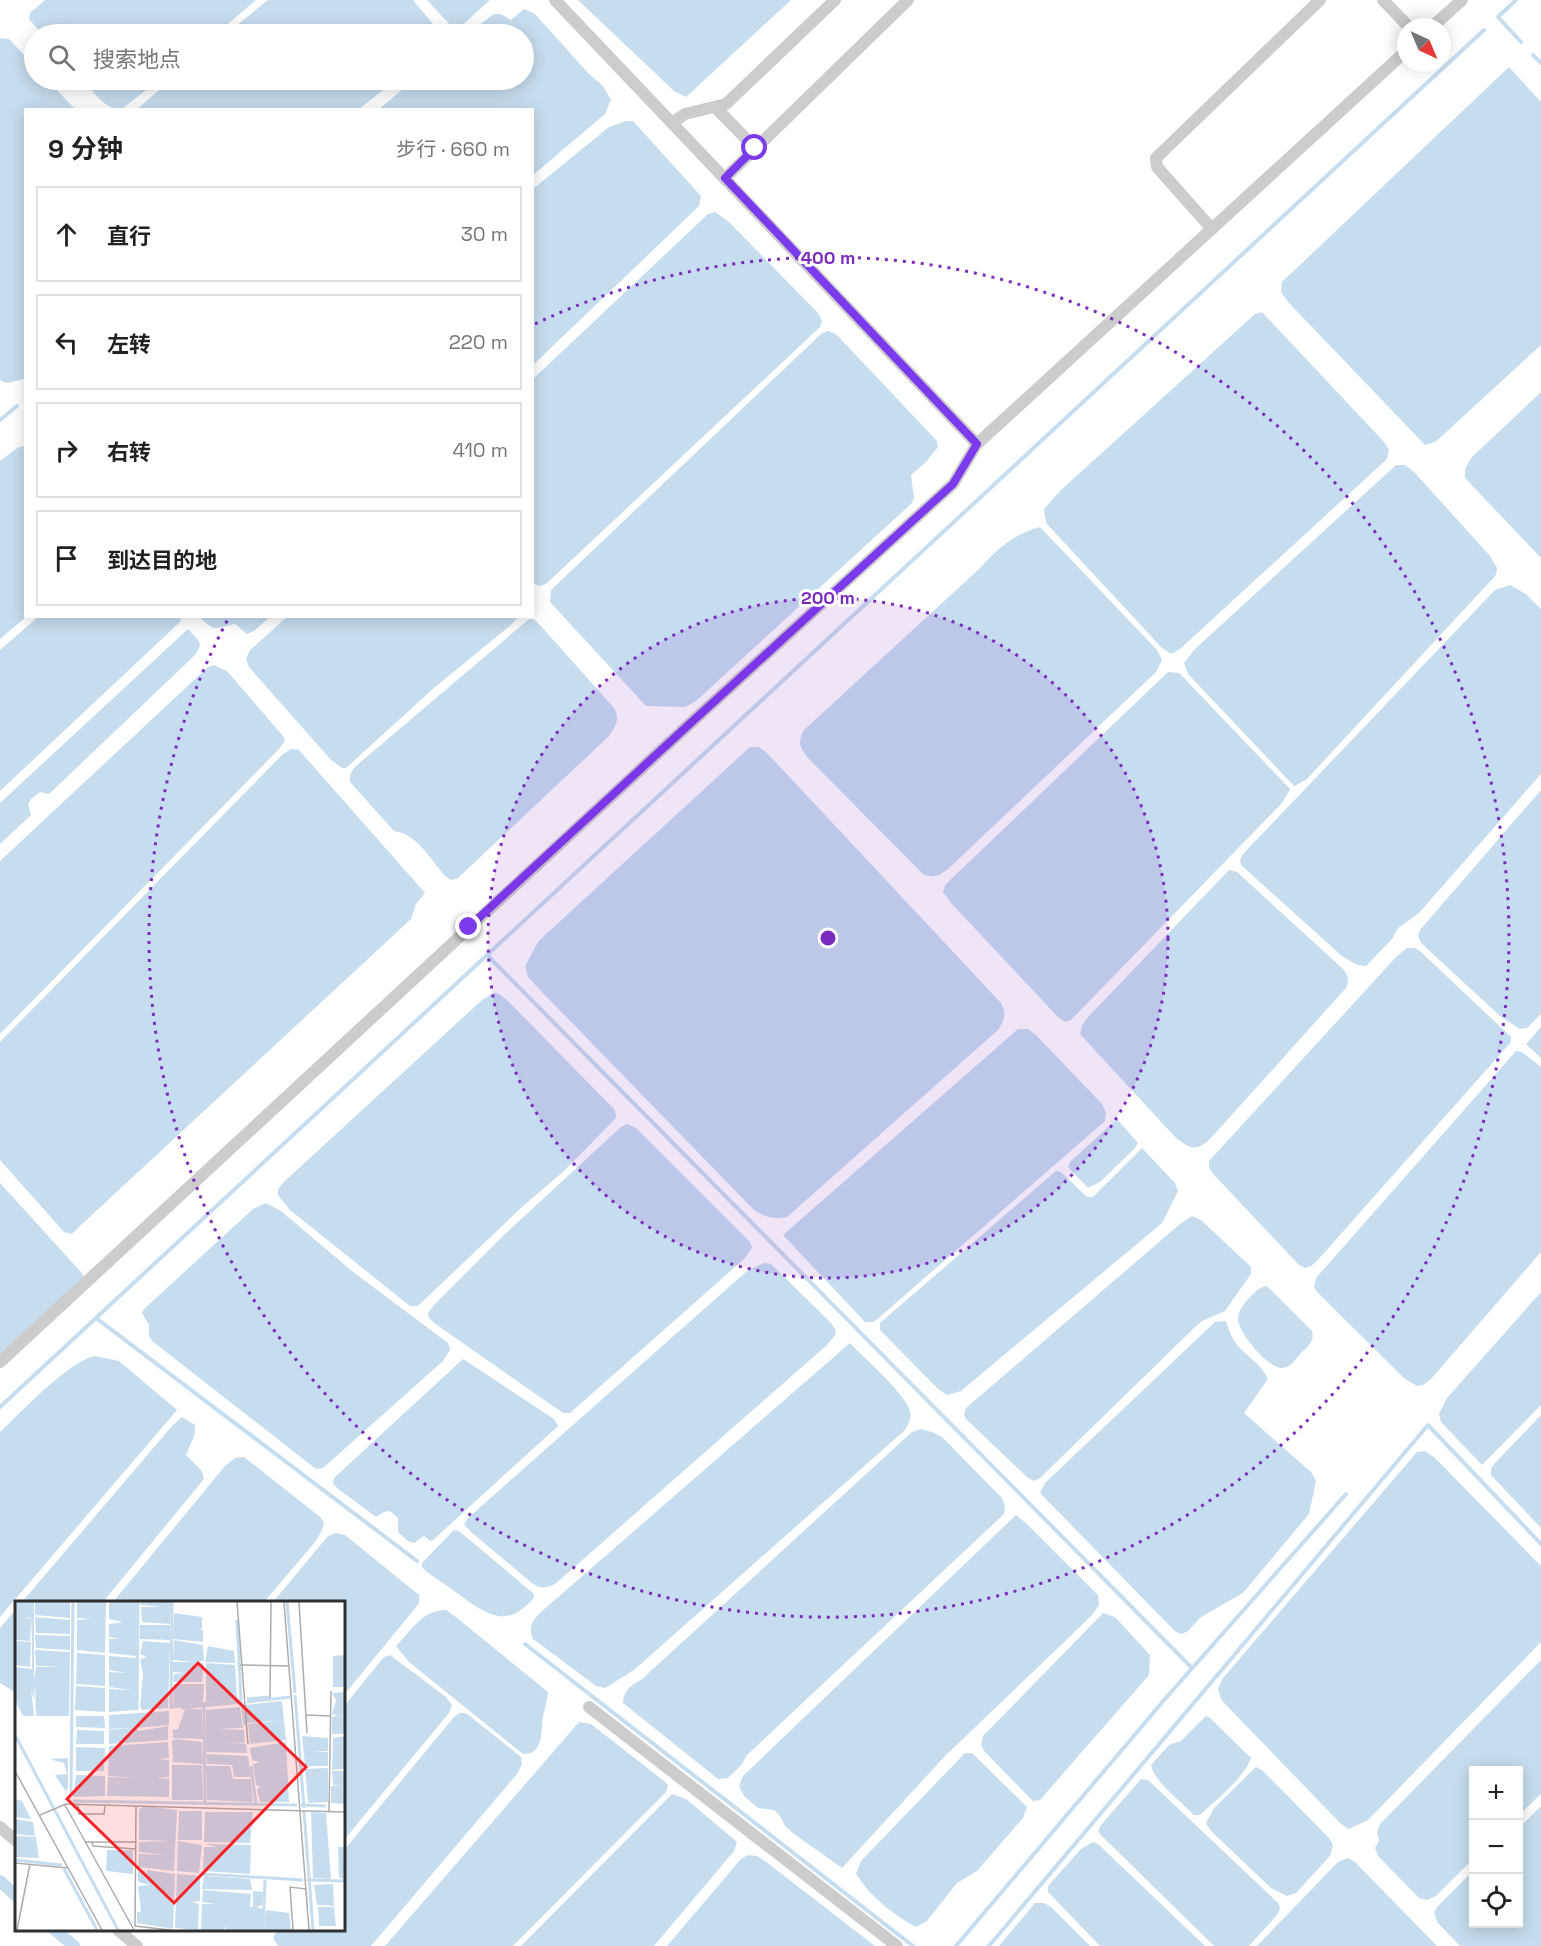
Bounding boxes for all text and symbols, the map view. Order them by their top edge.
north arrow [1397,18,1451,72]
search box [24,24,534,90]
icon: search [45,41,78,74]
text: 搜索地点 [93,45,181,73]
text: 9 分钟 [48,132,123,166]
route start [741,134,767,160]
text: 步行 · 660 m [396,136,510,162]
icon: ahead [50,218,83,251]
text: 30 m [461,221,508,247]
text: 直行 [107,222,151,250]
text: 400 m [801,246,855,269]
icon: left [50,326,83,359]
text: 220 m [449,329,508,355]
text: 左转 [107,330,151,358]
icon: right [50,434,83,467]
text: 410 m [452,437,508,463]
text: 右转 [107,438,151,466]
icon: arrive [50,542,83,575]
text: 到达目的地 [107,546,217,574]
text: 200 m [801,586,855,609]
route end [455,913,481,939]
centre of rings [818,928,838,948]
inset map [15,1601,345,1931]
map controls [1469,1766,1523,1928]
button: + [1469,1766,1523,1820]
button: − [1469,1820,1523,1874]
button: locate [1469,1874,1523,1928]

